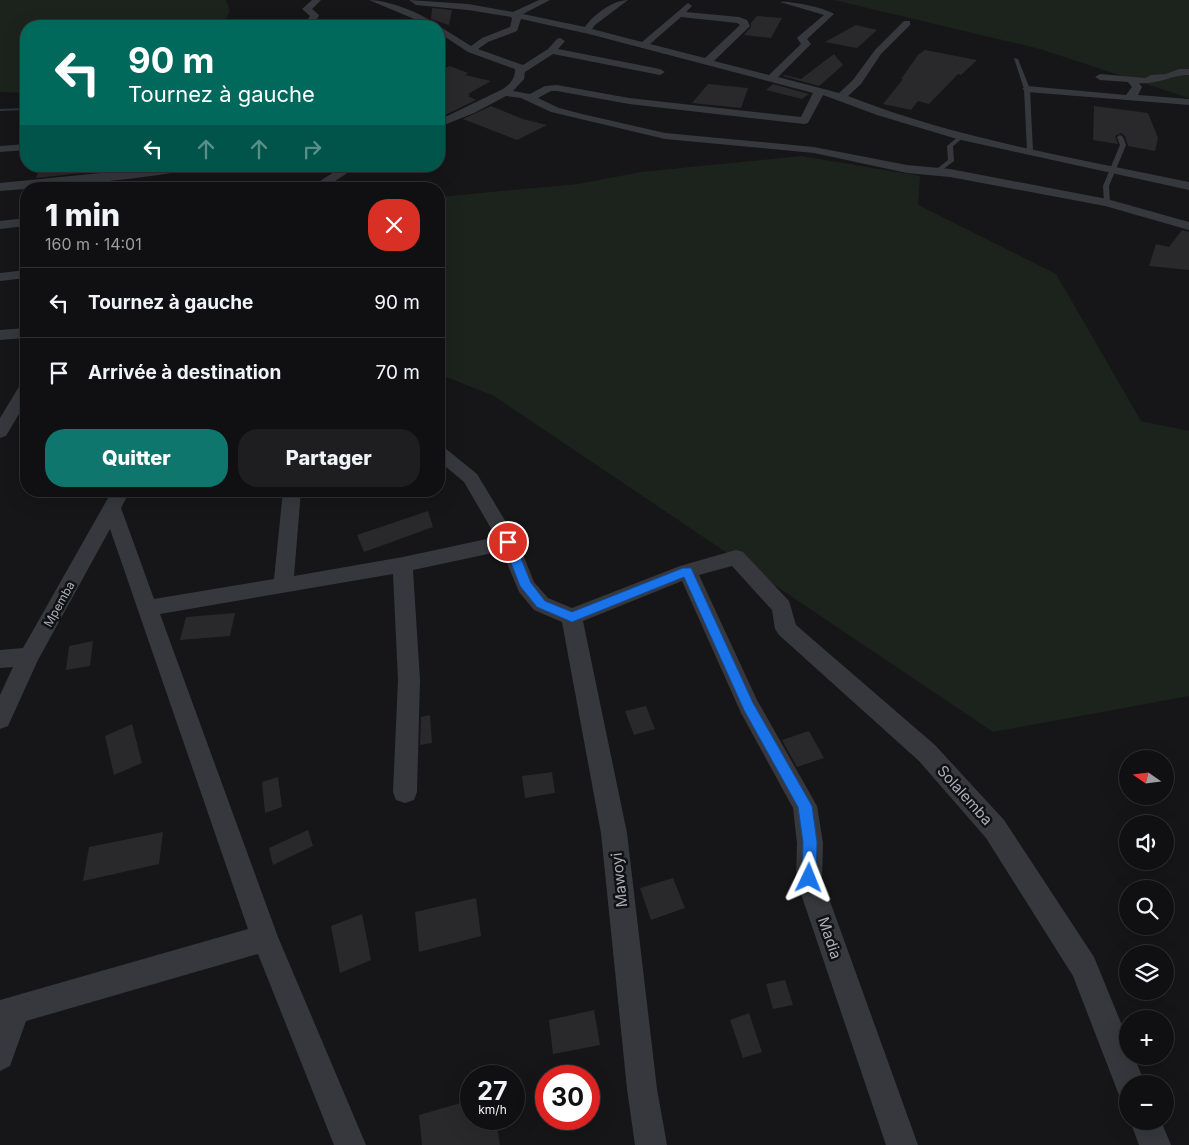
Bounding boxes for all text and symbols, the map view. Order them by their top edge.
text: 90 m [128,39,215,81]
icon: left [45,40,110,105]
text: Tournez à gauche [128,81,315,107]
icon: left [139,135,167,163]
icon: ahead [192,135,220,163]
icon: ahead [245,135,273,163]
icon: right [298,135,326,163]
text: 1 min [45,197,120,233]
button: close [368,199,420,251]
text: 160 m · 14:01 [45,234,142,254]
icon: left [45,289,73,317]
text: Tournez à gauche [88,291,253,314]
text: 90 m [374,291,420,314]
icon: arrive [45,359,73,387]
text: Arrivée à destination [88,361,281,384]
text: 70 m [376,361,420,384]
button: Quitter [45,429,228,487]
button: Partager [238,429,420,487]
pin [487,521,529,563]
icon: arrive [494,528,522,556]
street label: Mpemba [40,579,78,629]
north arrow [1119,750,1174,805]
map controls [1119,750,1174,1130]
street label: Solalemba [933,761,997,829]
button: sound [1119,815,1174,870]
position arrow [782,851,834,903]
street label: Mawoyi [607,852,631,908]
button: search [1119,880,1174,935]
street label: Madia [814,914,846,962]
button: layers [1119,945,1174,1000]
button: + [1119,1010,1174,1065]
speed limit sign: 30 [535,1065,600,1130]
button: − [1119,1075,1174,1130]
text: 27 [477,1076,508,1106]
text: km/h [478,1102,507,1117]

